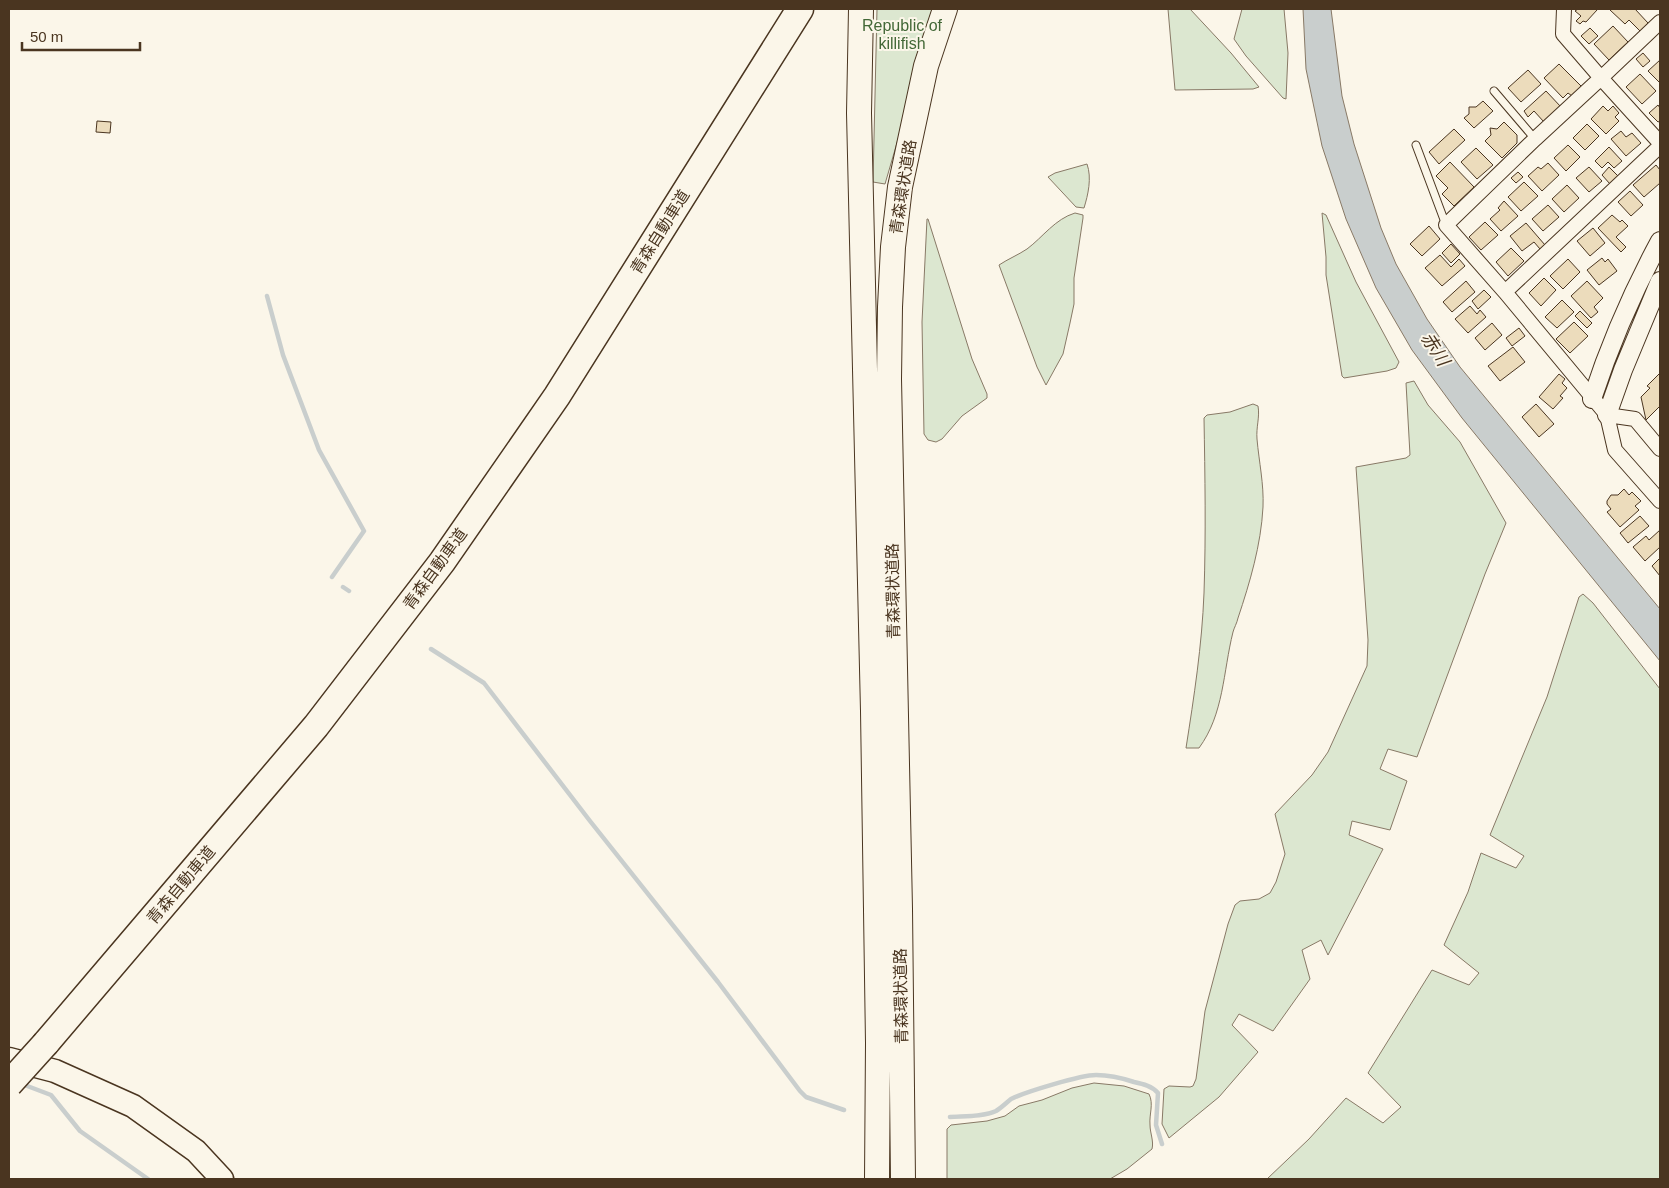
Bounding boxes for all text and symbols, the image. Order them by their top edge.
park label: Republic of killifish [862,17,943,52]
scale bar [22,20,140,52]
text: 50 m [30,28,63,45]
street label: 青森環状道路 [887,138,919,236]
street label: 青森自動車道 [627,187,693,277]
water label: 赤川 [1417,328,1454,371]
street label: 青森自動車道 [400,525,470,613]
street label: 青森環状道路 [884,543,902,639]
street label: 青森自動車道 [144,843,218,927]
street label: 青森環状道路 [892,948,910,1044]

